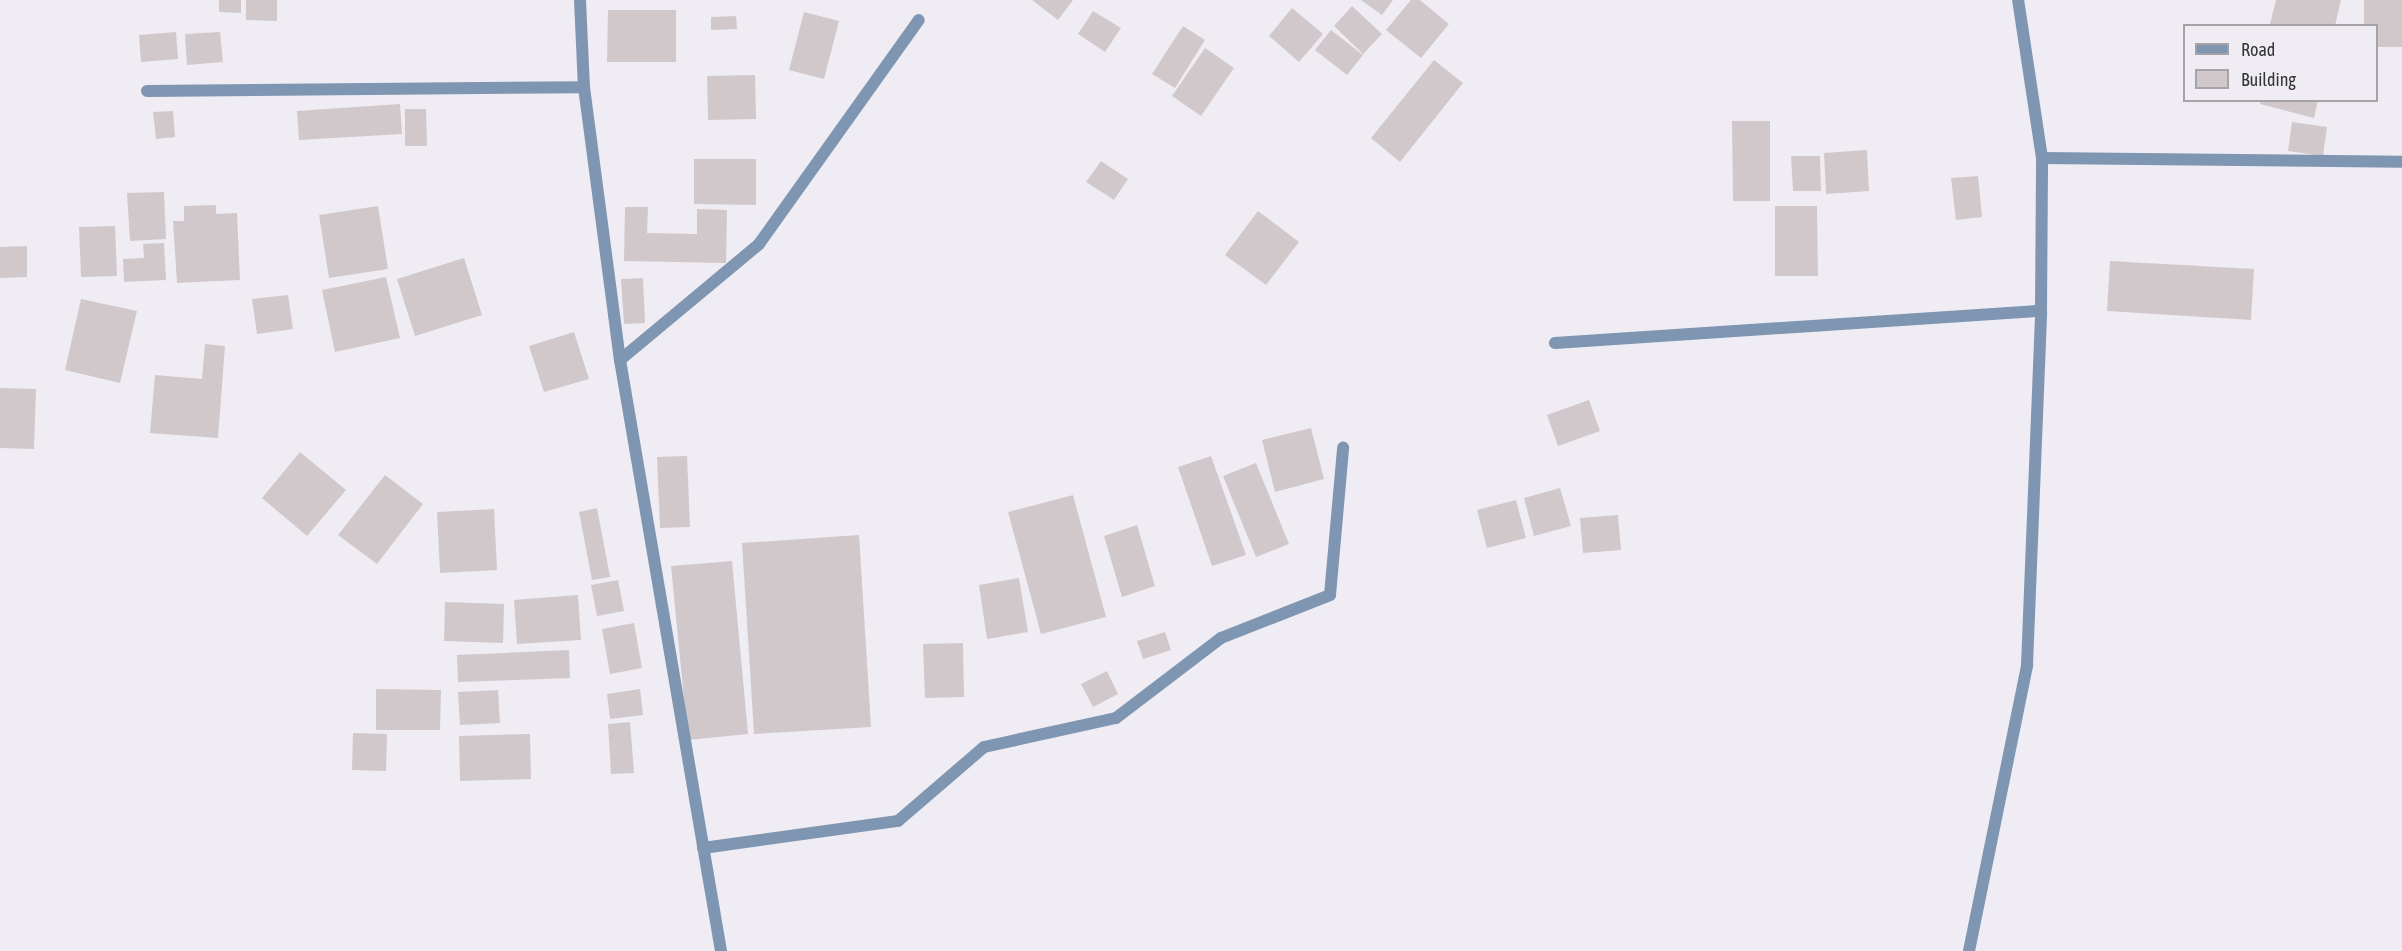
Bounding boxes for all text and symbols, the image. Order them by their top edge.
legend [2183,24,2378,102]
text: Road [2241,39,2275,60]
text: Building [2241,69,2296,90]

